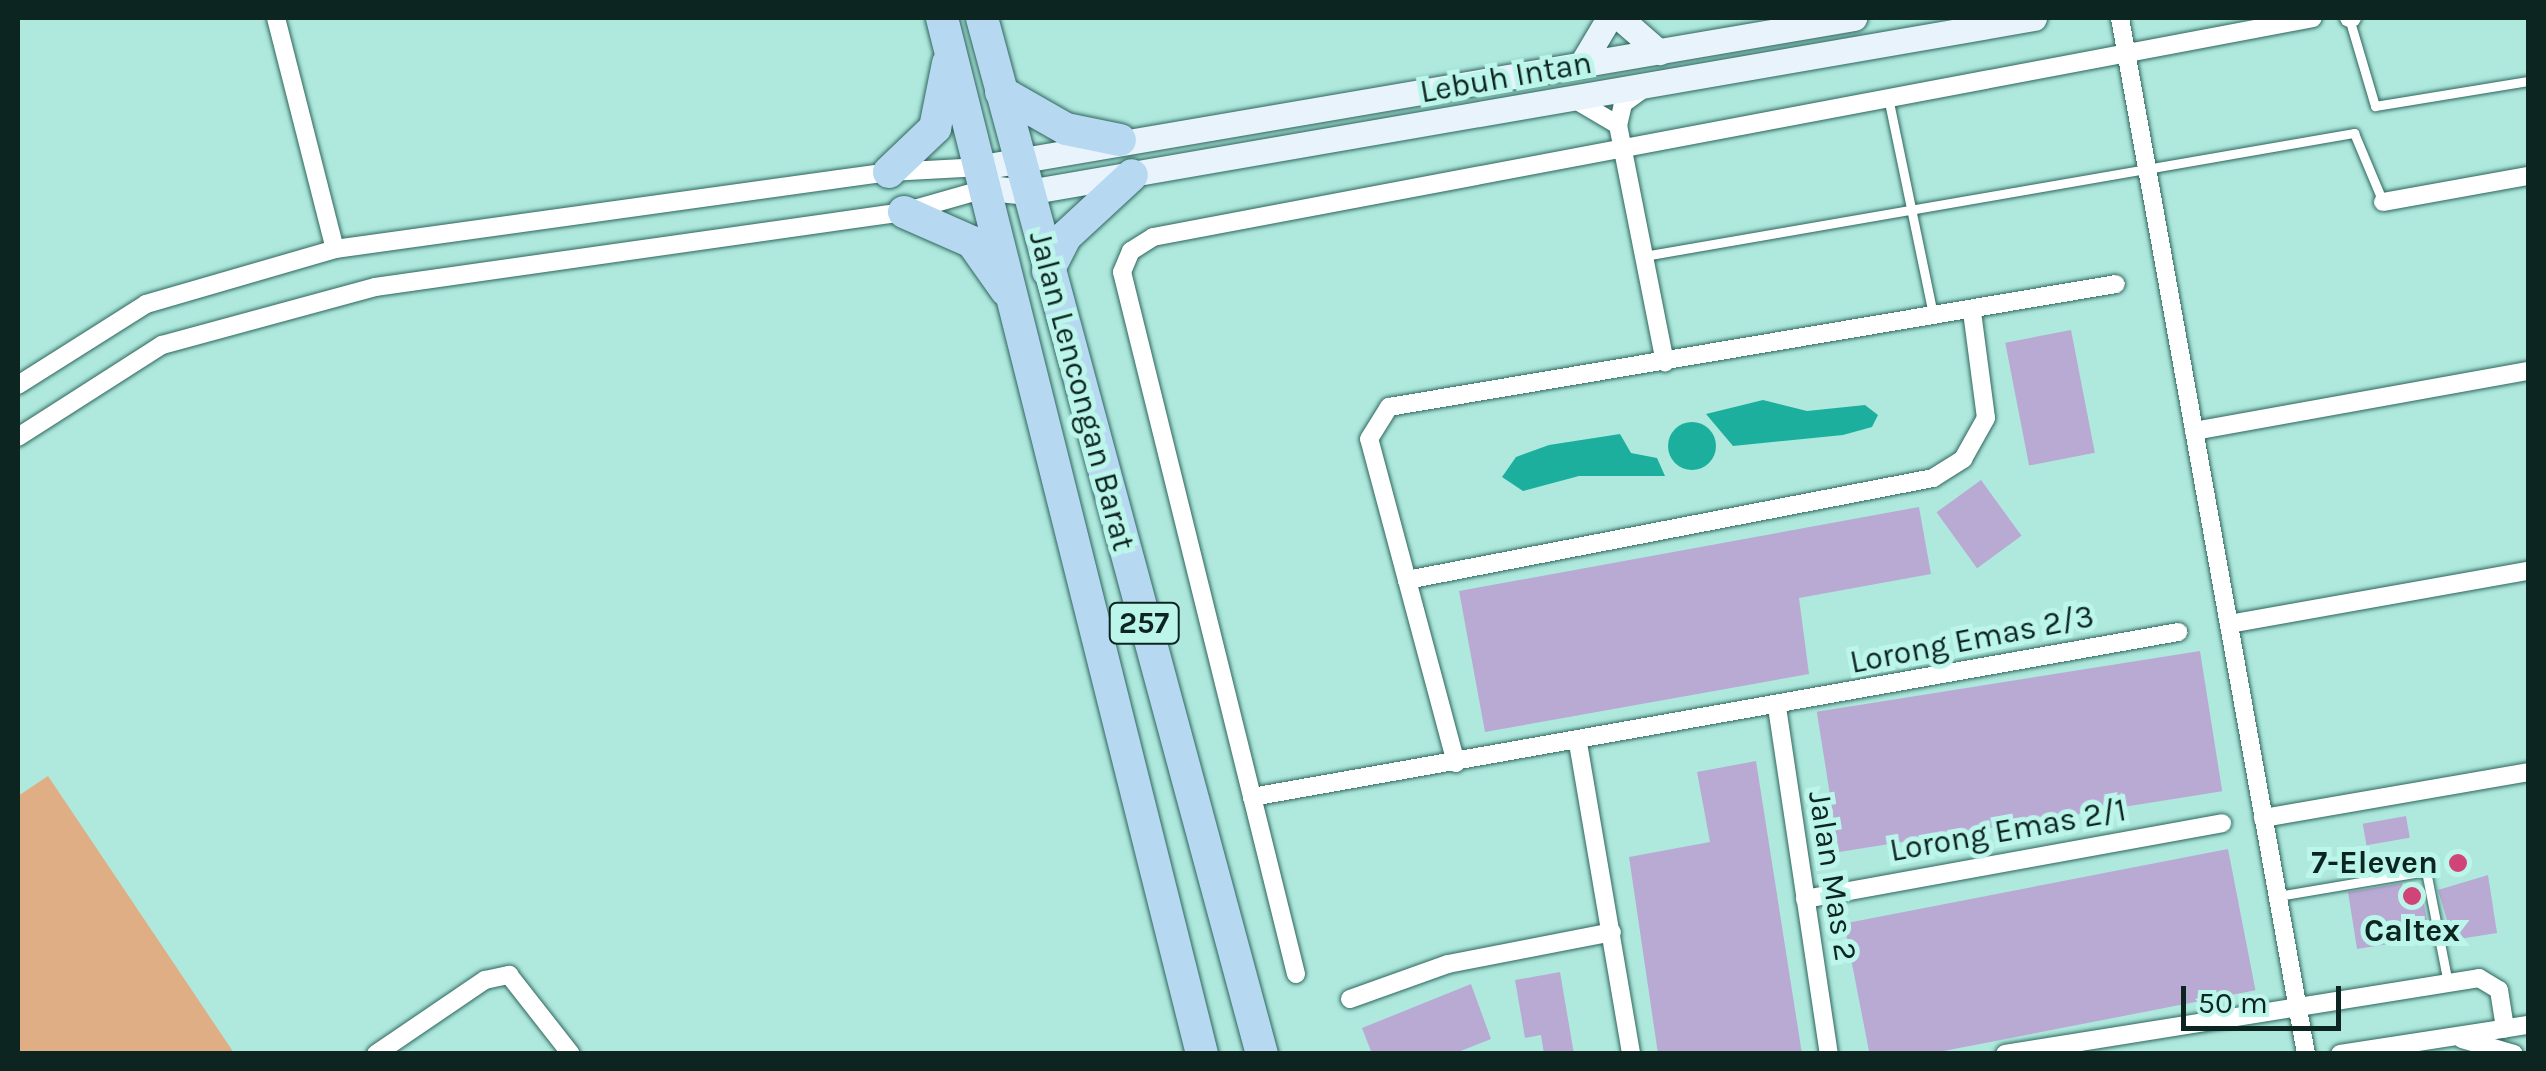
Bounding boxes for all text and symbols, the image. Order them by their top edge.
street label: Lebuh Intan [1417,44,1595,112]
street label: Jalan Lencongan Barat [1020,227,1142,555]
road number: 257 [1106,598,1182,648]
street label: Lorong Emas 2/3 [1847,598,2097,682]
street label: Jalan Mas 2 [1800,788,1864,964]
street label: Lorong Emas 2/1 [1887,791,2129,871]
place label: 7-Eleven [2311,844,2438,882]
marker: 7-Eleven [2447,852,2469,874]
marker: Caltex [2401,885,2423,907]
place label: Caltex [2364,912,2460,950]
scale bar [2186,966,2346,1028]
text: 50 m [2198,985,2268,1021]

